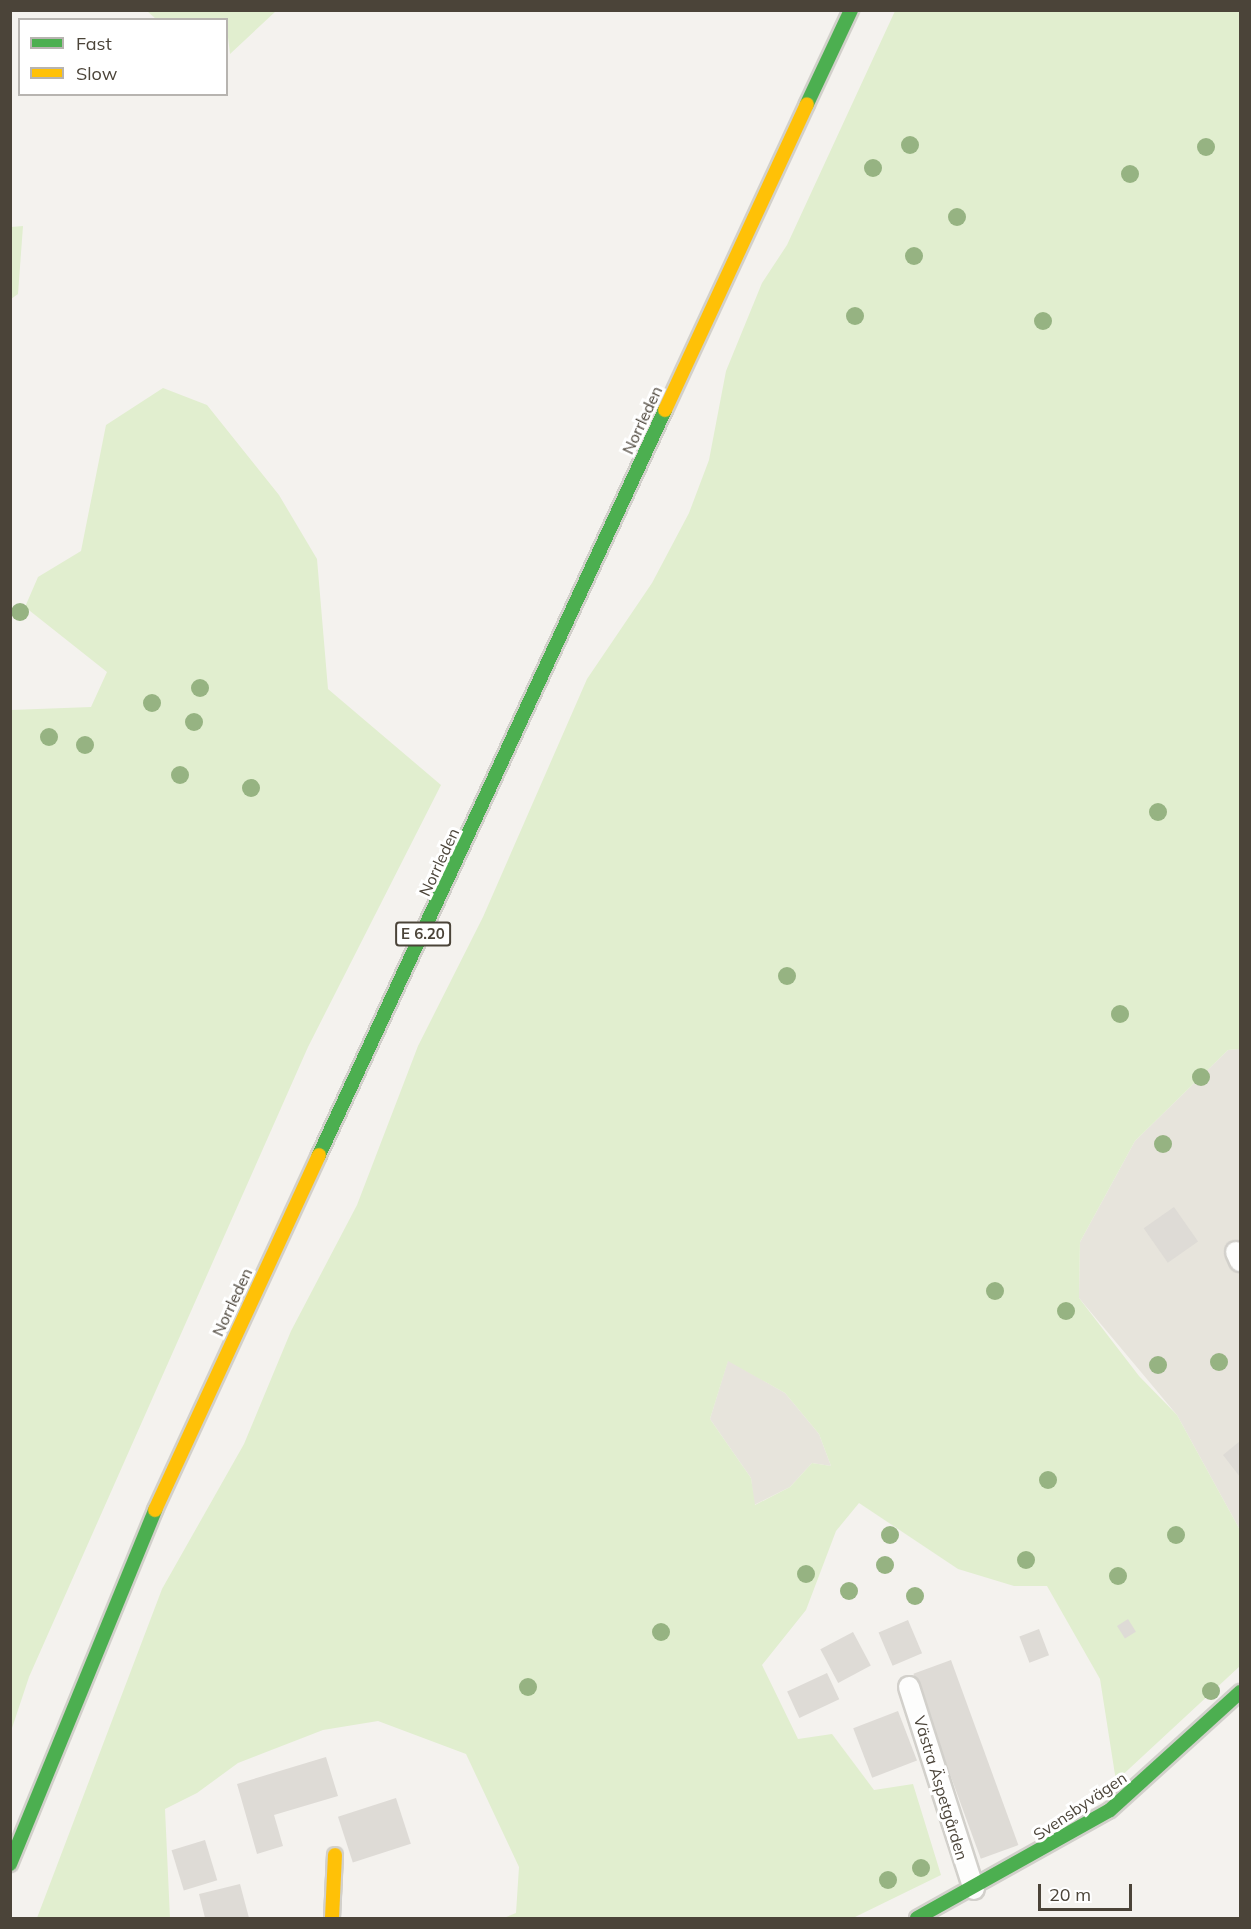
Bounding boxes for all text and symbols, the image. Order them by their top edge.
legend [18,18,228,96]
text: Fast [76,32,112,55]
text: Slow [76,62,117,85]
street label: Norrleden [618,383,666,457]
street label: Norrleden [415,825,463,899]
road number: E 6.20 [394,922,452,946]
street label: Norrleden [208,1265,256,1339]
street label: Västra Äspetgården [910,1714,972,1862]
street label: Svensbyvägen [1030,1768,1130,1844]
scale bar [1041,1872,1136,1910]
text: 20 m [1049,1883,1091,1906]

